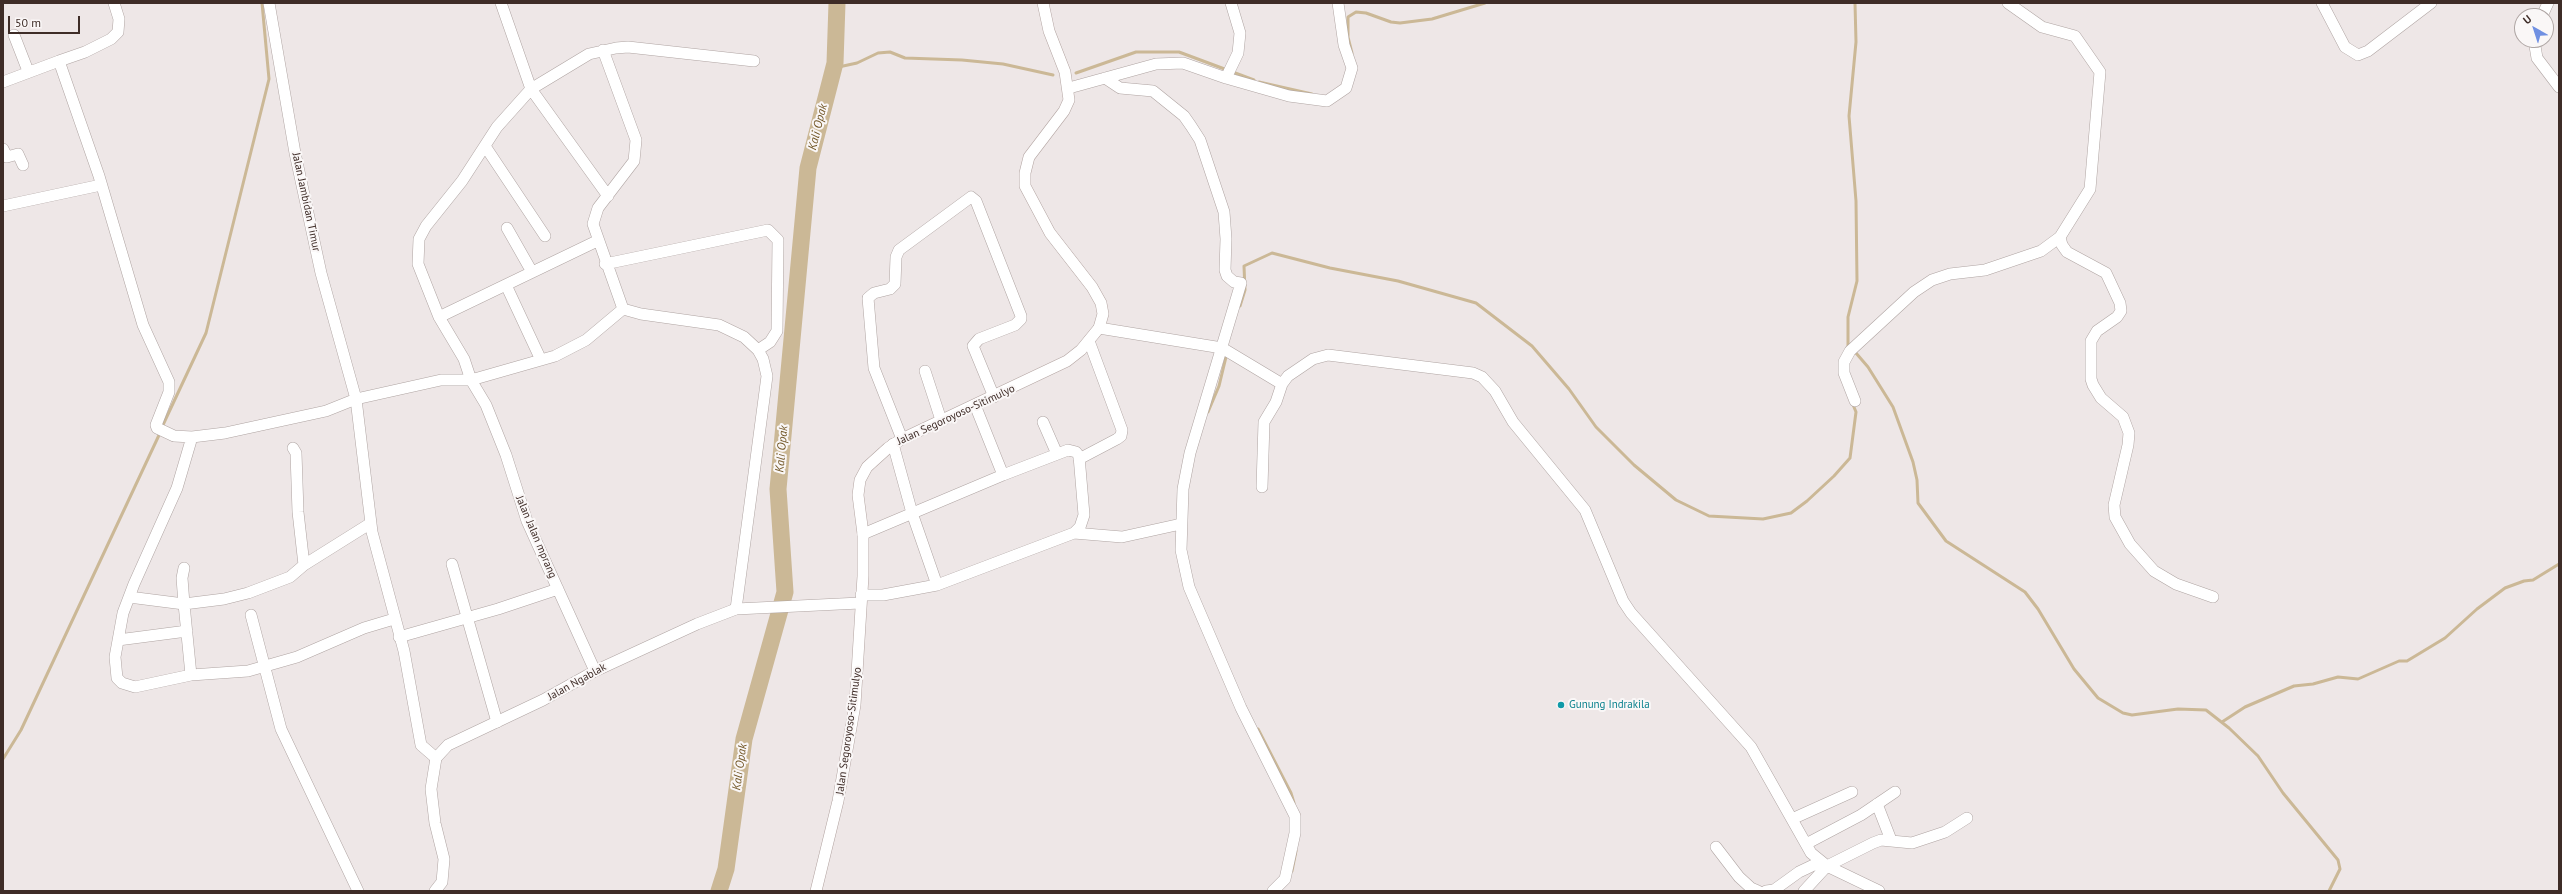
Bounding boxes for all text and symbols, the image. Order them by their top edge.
scale bar [10,8,82,34]
north arrow [2514,8,2554,48]
text: U [2520,12,2534,27]
text: 50 m [15,15,41,30]
water label: Kali Opak [805,102,831,152]
street label: Jalan Jambidan Timur [289,151,323,253]
street label: Jalan Segoroyoso-Sitimulyo [895,382,1017,448]
water label: Kali Opak [773,425,791,473]
street label: Jalan Jalan mprang [513,494,559,580]
street label: Jalan Ngablak [545,660,609,704]
street label: Jalan Segoroyoso-Sitimulyo [834,666,864,796]
place label: Gunung Indrakila [1569,698,1650,712]
marker: Gunung Indrakila [1556,700,1566,710]
water label: Kali Opak [730,743,750,791]

